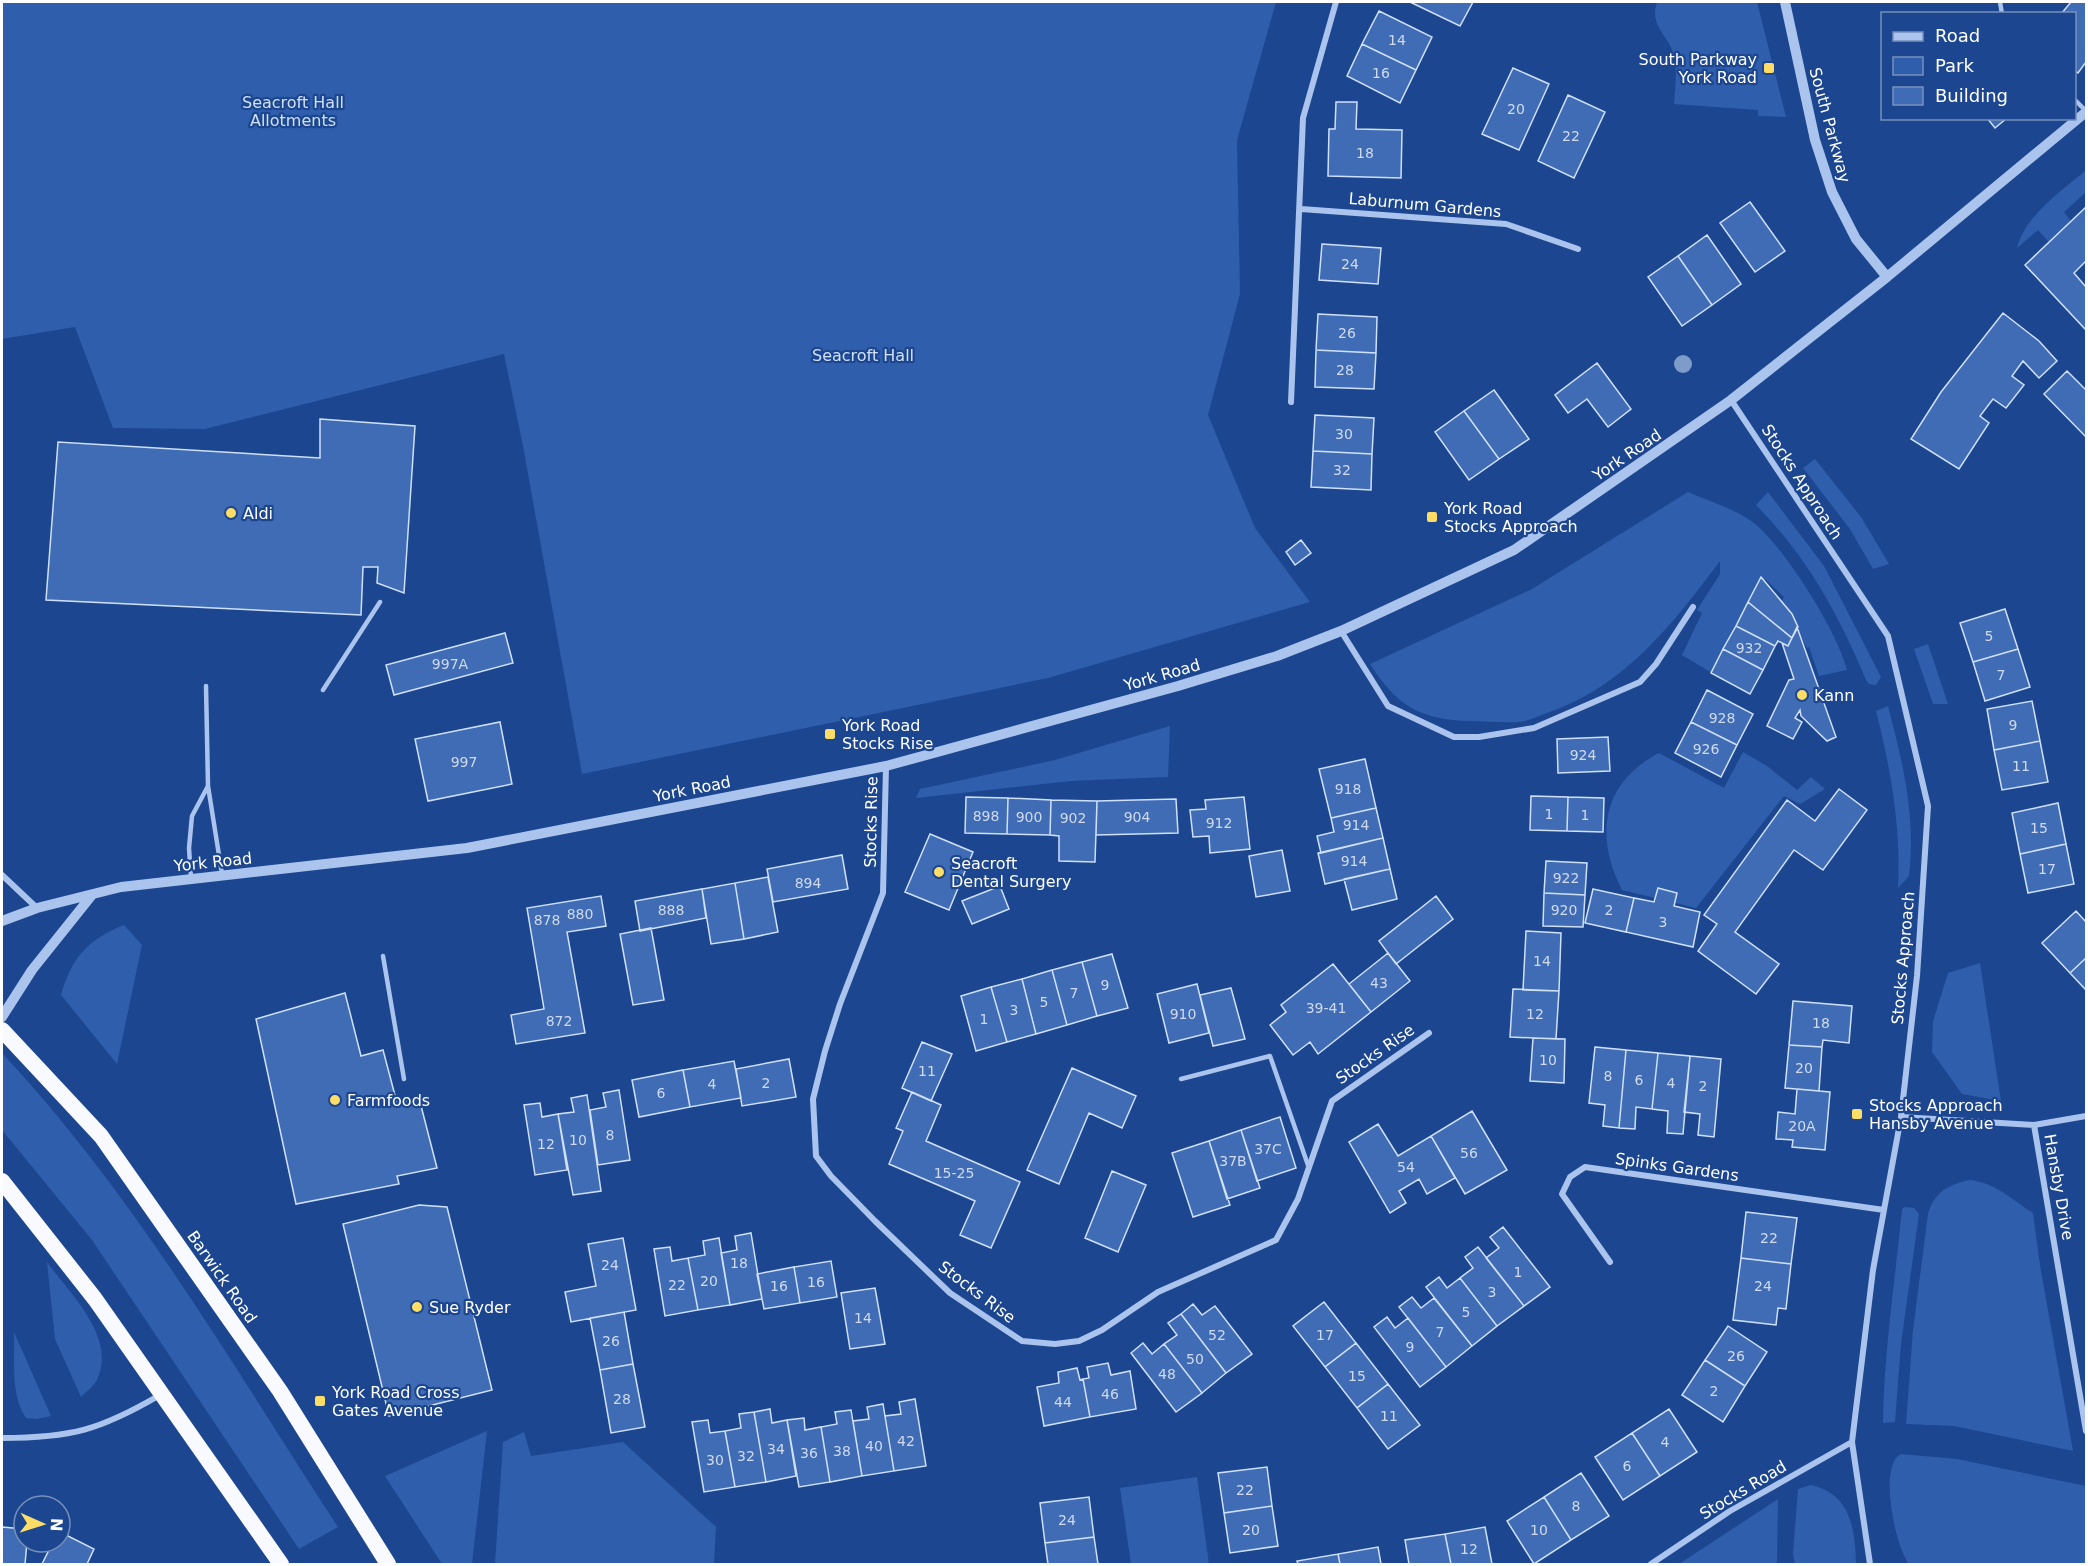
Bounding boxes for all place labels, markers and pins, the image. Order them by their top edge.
place label: South Parkway York Road [1638,50,1757,87]
marker: South Parkway York Road [1762,61,1776,75]
place label: York Road Stocks Approach [1443,499,1578,536]
place label: Aldi [243,504,273,523]
marker: Aldi [224,506,238,520]
marker: York Road Stocks Approach [1425,510,1439,524]
place label: Kann [1814,686,1854,705]
marker: Kann [1795,688,1809,702]
place label: York Road Stocks Rise [841,716,933,753]
marker: York Road Stocks Rise [823,727,837,741]
place label: Seacroft Dental Surgery [951,854,1072,891]
marker: Seacroft Dental Surgery [932,865,946,879]
place label: Farmfoods [347,1091,430,1110]
marker: Farmfoods [328,1093,342,1107]
place label: Stocks Approach Hansby Avenue [1869,1096,2003,1133]
marker: Stocks Approach Hansby Avenue [1850,1107,1864,1121]
place label: Sue Ryder [429,1298,511,1317]
marker: Sue Ryder [410,1300,424,1314]
place label: York Road Cross Gates Avenue [331,1383,459,1420]
marker: York Road Cross Gates Avenue [313,1394,327,1408]

